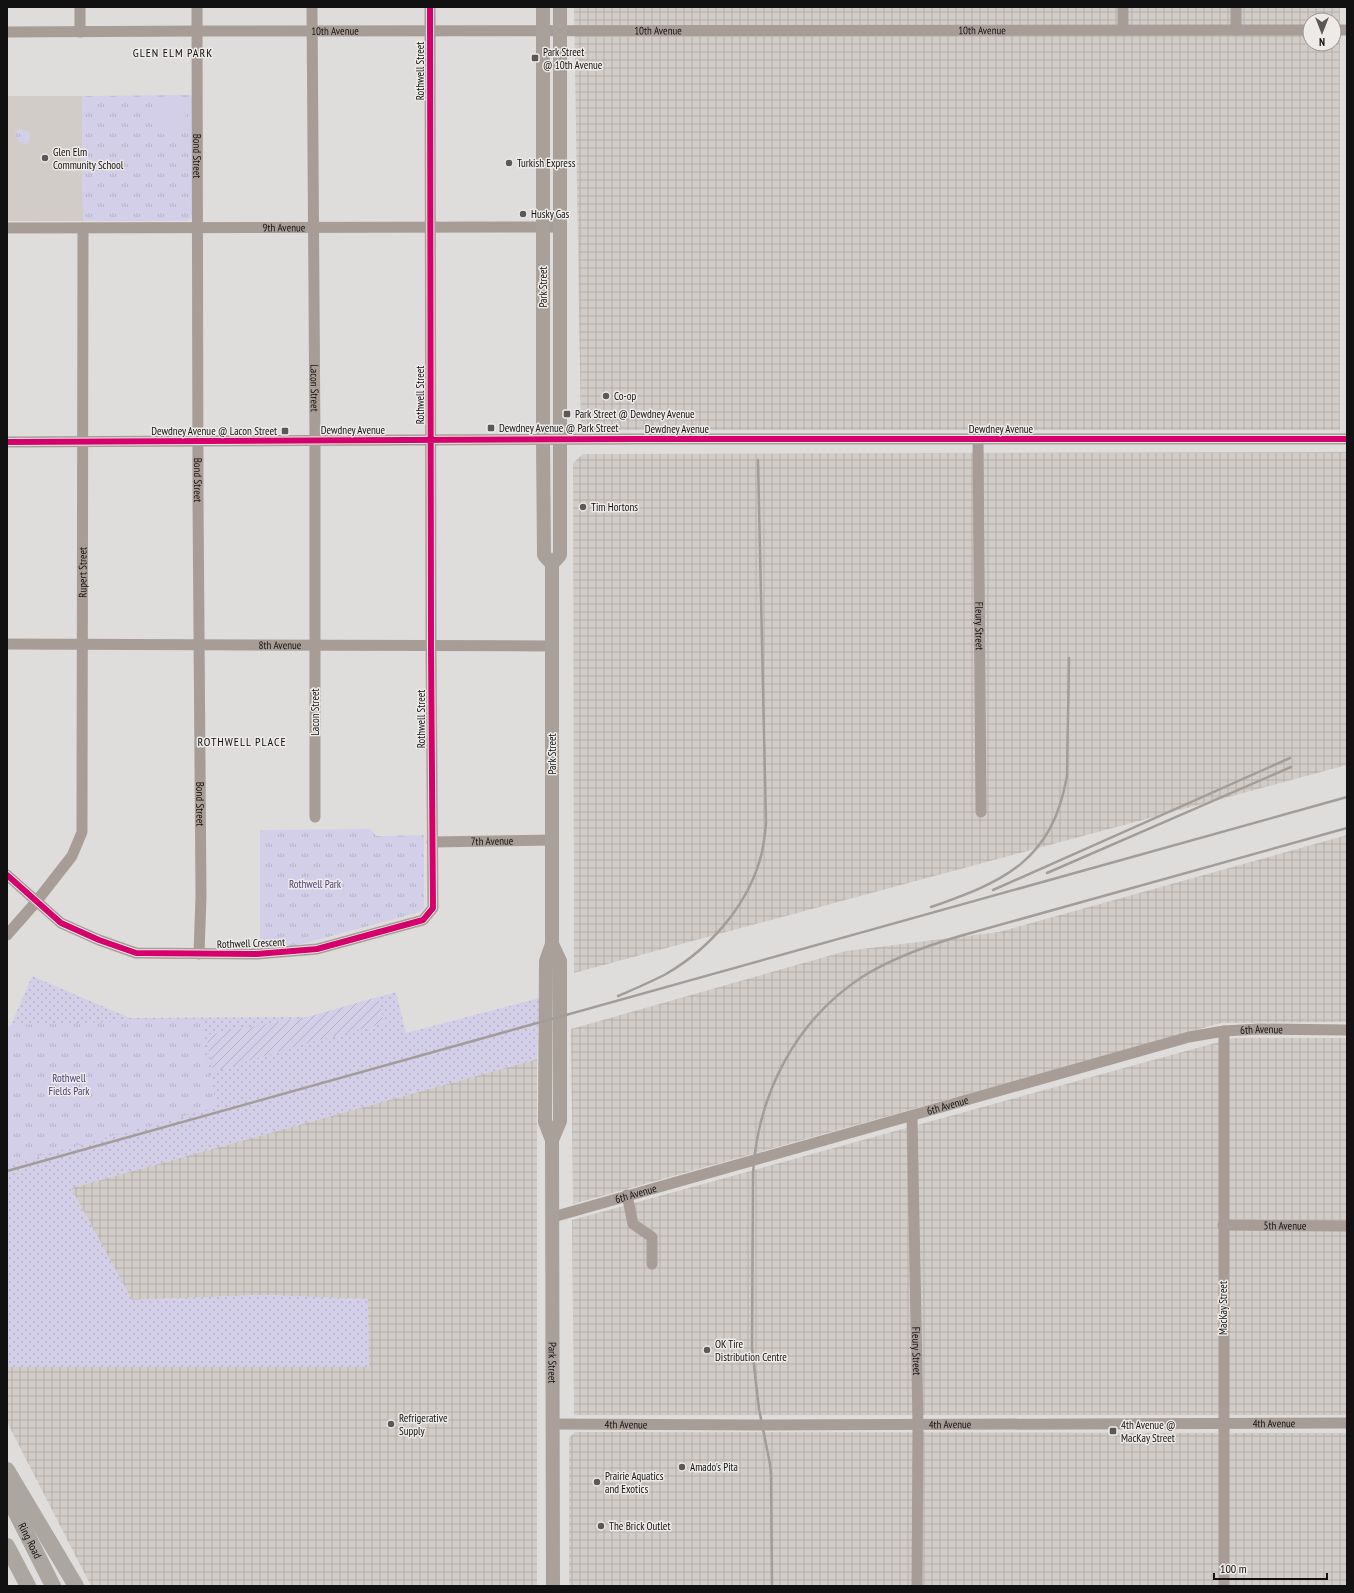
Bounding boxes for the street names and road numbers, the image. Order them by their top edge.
street label: 10th Avenue [958,23,1006,37]
street label: 10th Avenue [311,24,359,38]
street label: 10th Avenue [634,24,682,38]
street label: Rothwell Street [413,42,427,100]
street label: Bond Street [190,134,204,178]
street label: 9th Avenue [263,220,306,235]
street label: Park Street [536,266,550,308]
street label: Lacon Street [307,364,322,412]
street label: Rothwell Street [413,366,427,424]
street label: Dewdney Avenue [645,422,710,436]
street label: Dewdney Avenue [969,422,1034,436]
street label: Dewdney Avenue [321,423,386,437]
street label: Bond Street [191,458,205,502]
street label: Rupert Street [75,547,89,598]
street label: Fleury Street [972,602,987,650]
street label: 8th Avenue [259,638,302,652]
street label: Lacon Street [308,688,322,736]
street label: Rothwell Street [414,690,428,748]
street label: Park Street [545,733,559,775]
street label: Bond Street [193,782,207,826]
street label: 7th Avenue [471,834,514,848]
street label: Rothwell Crescent [217,935,285,951]
street label: 6th Avenue [1240,1022,1283,1037]
street label: 6th Avenue [925,1093,970,1118]
street label: 6th Avenue [613,1181,659,1206]
street label: 5th Avenue [1264,1218,1307,1233]
street label: MacKay Street [1216,1281,1230,1335]
street label: Fleury Street [909,1327,924,1375]
street label: Park Street [545,1342,560,1383]
street label: 4th Avenue [1253,1416,1296,1430]
street label: 4th Avenue [605,1417,648,1431]
street label: 4th Avenue [929,1417,972,1431]
street label: Ring Road [15,1520,45,1561]

